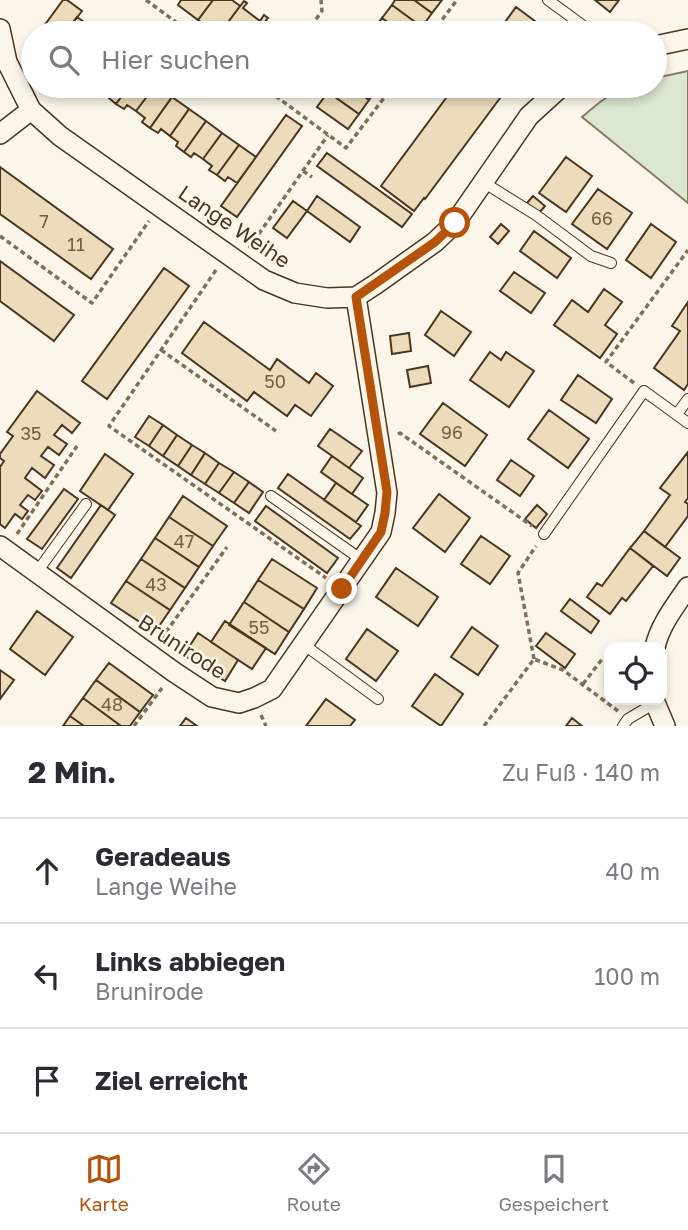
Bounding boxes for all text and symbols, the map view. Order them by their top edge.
search box [21,21,667,98]
icon: search [45,41,83,79]
text: Hier suchen [101,44,250,75]
street label: Lange Weihe [174,179,296,273]
route start [439,207,470,238]
house number: 66 [591,207,613,229]
house number: 7 [39,210,49,232]
house number: 11 [67,233,85,255]
house number: 50 [264,370,286,392]
house number: 96 [441,421,463,443]
house number: 35 [21,422,41,444]
house number: 47 [174,530,194,552]
house number: 43 [145,573,167,595]
route end [326,573,357,604]
street label: Brunirode [134,608,231,684]
house number: 55 [249,616,269,638]
map controls [604,642,667,705]
button: locate [604,642,667,705]
house number: 48 [101,693,123,715]
text: 2 Min. [28,754,116,790]
text: Zu Fuß · 140 m [502,758,660,786]
text: Geradeaus [95,841,231,872]
icon: ahead [28,852,66,890]
text: 40 m [606,857,660,885]
text: Lange Weihe [95,872,237,900]
text: Links abbiegen [95,946,285,977]
icon: left [28,957,66,995]
text: 100 m [594,962,660,990]
text: Brunirode [95,977,204,1005]
icon: arrive [28,1062,66,1100]
text: Ziel erreicht [95,1065,248,1096]
tab: Karte [79,1150,129,1215]
tab: Route [287,1150,341,1215]
tab: Gespeichert [498,1150,609,1215]

